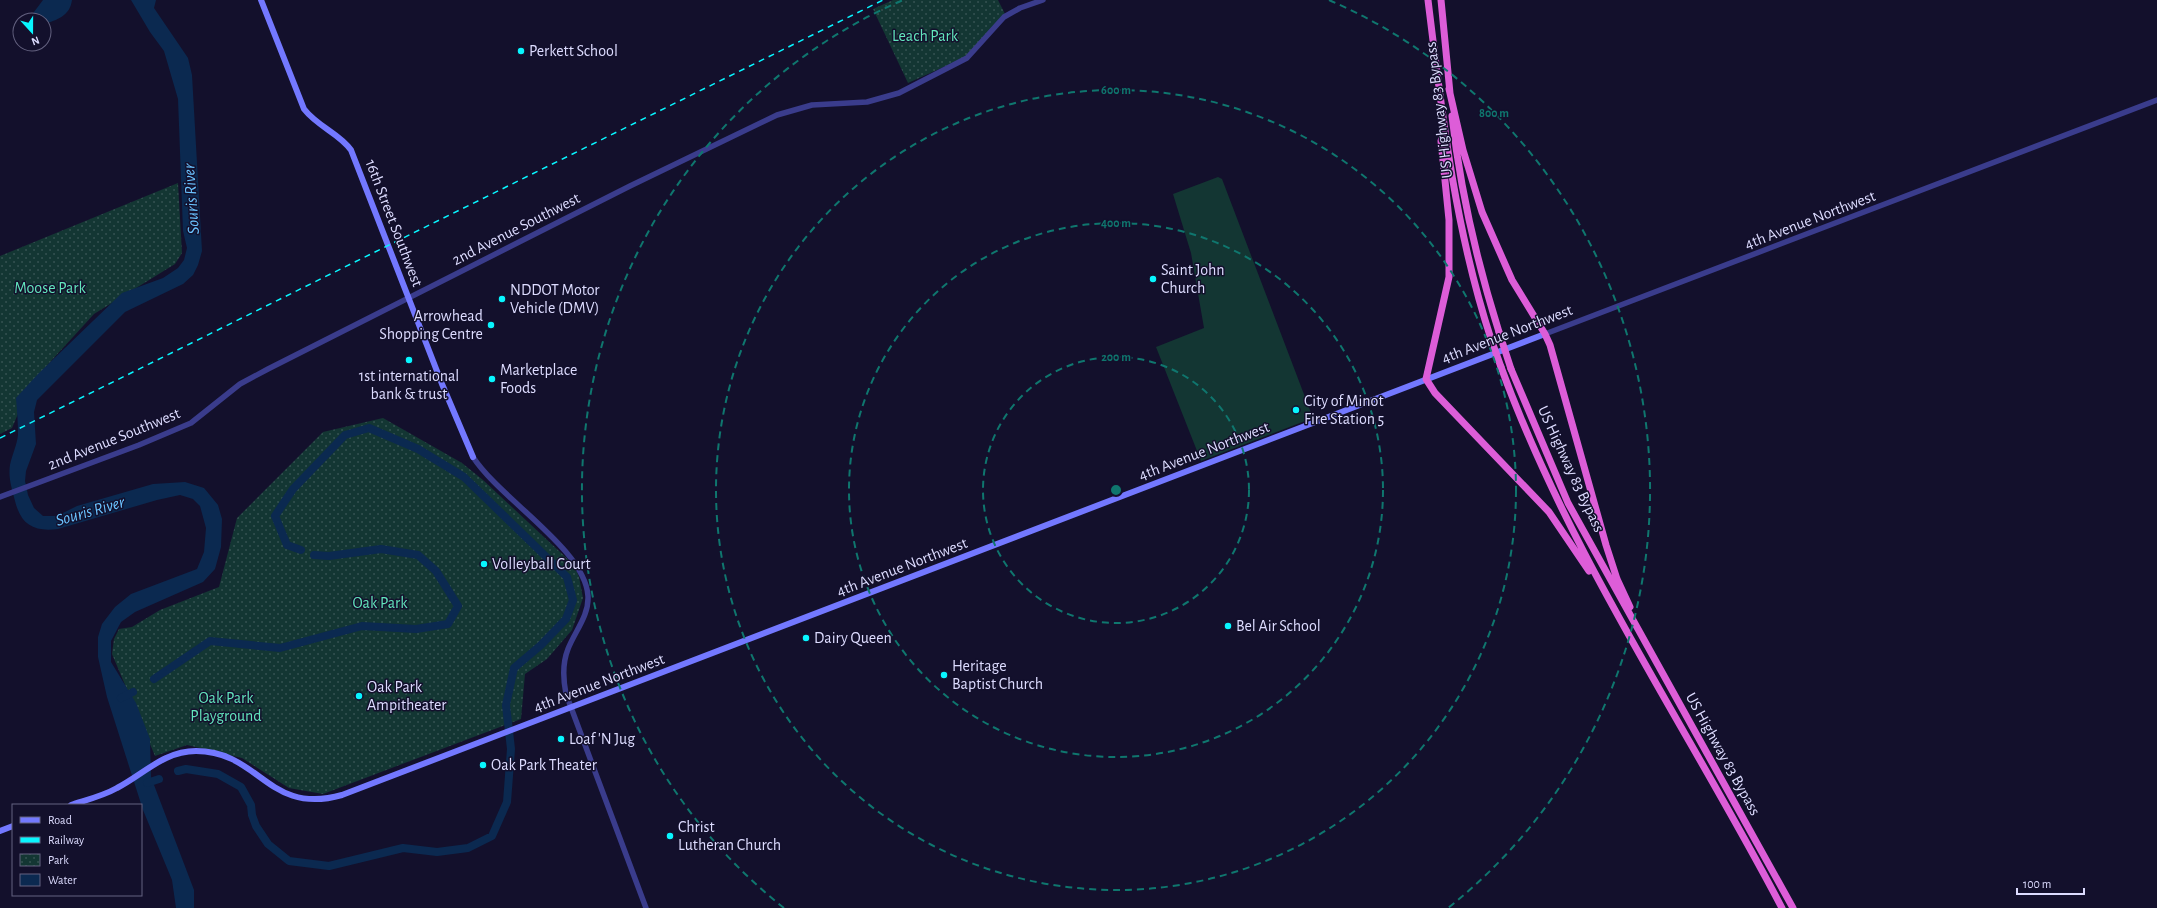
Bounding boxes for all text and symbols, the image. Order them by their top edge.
north arrow [12,12,52,52]
park label: Leach Park [892,28,959,44]
text: N [30,34,41,47]
street label: US Highway 83 Bypass [1423,41,1456,179]
place label: Perkett School [529,43,618,59]
marker: Perkett School [516,46,526,56]
text: 600 m [1101,84,1131,96]
text: 800 m [1479,107,1509,119]
street label: 16th Street Southwest [362,157,426,289]
water label: Souris River [180,163,202,235]
street label: 4th Avenue Northwest [1742,188,1878,252]
street label: 2nd Avenue Southwest [450,190,582,268]
text: 400 m [1101,217,1131,229]
place label: Saint John Church [1161,262,1224,296]
marker: Saint John Church [1148,274,1158,284]
park label: Moose Park [14,280,86,296]
place label: NDDOT Motor Vehicle (DMV) [510,282,600,316]
marker: NDDOT Motor Vehicle (DMV) [497,294,507,304]
street label: 4th Avenue Northwest [1439,302,1575,366]
place label: Arrowhead Shopping Centre [379,308,483,342]
marker: Arrowhead Shopping Centre [486,320,496,330]
text: 200 m [1101,351,1131,363]
marker: 1st international bank & trust [404,355,414,365]
place label: Marketplace Foods [500,362,577,396]
place label: 1st international bank & trust [359,368,459,402]
marker: Marketplace Foods [487,374,497,384]
place label: City of Minot Fire Station 5 [1304,393,1384,427]
street label: US Highway 83 Bypass [1534,403,1607,535]
street label: 2nd Avenue Southwest [46,405,182,473]
marker: City of Minot Fire Station 5 [1291,405,1301,415]
street label: 4th Avenue Northwest [1136,419,1272,483]
centre of rings [1109,483,1123,497]
water label: Souris River [54,493,127,529]
street label: 4th Avenue Northwest [834,535,970,599]
place label: Volleyball Court [492,556,591,573]
marker: Volleyball Court [479,559,489,569]
park label: Oak Park [352,595,408,611]
place label: Bel Air School [1236,618,1321,634]
marker: Bel Air School [1223,621,1233,631]
place label: Dairy Queen [814,630,892,647]
marker: Dairy Queen [801,633,811,643]
street label: 4th Avenue Northwest [531,651,667,715]
place label: Heritage Baptist Church [952,658,1043,692]
marker: Heritage Baptist Church [939,670,949,680]
place label: Oak Park Ampitheater [367,679,447,713]
park label: Oak Park Playground [190,690,262,725]
street label: US Highway 83 Bypass [1682,690,1763,819]
marker: Oak Park Ampitheater [354,691,364,701]
place label: Loaf 'N Jug [569,731,635,747]
marker: Loaf 'N Jug [556,734,566,744]
place label: Oak Park Theater [491,757,598,773]
marker: Oak Park Theater [478,760,488,770]
legend [12,804,142,896]
text: Road [48,814,72,826]
place label: Christ Lutheran Church [678,819,781,853]
marker: Christ Lutheran Church [665,831,675,841]
text: Railway [48,834,84,847]
text: Park [48,854,69,866]
scale bar [2017,870,2084,896]
text: Water [48,874,77,886]
text: 100 m [2023,878,2051,890]

